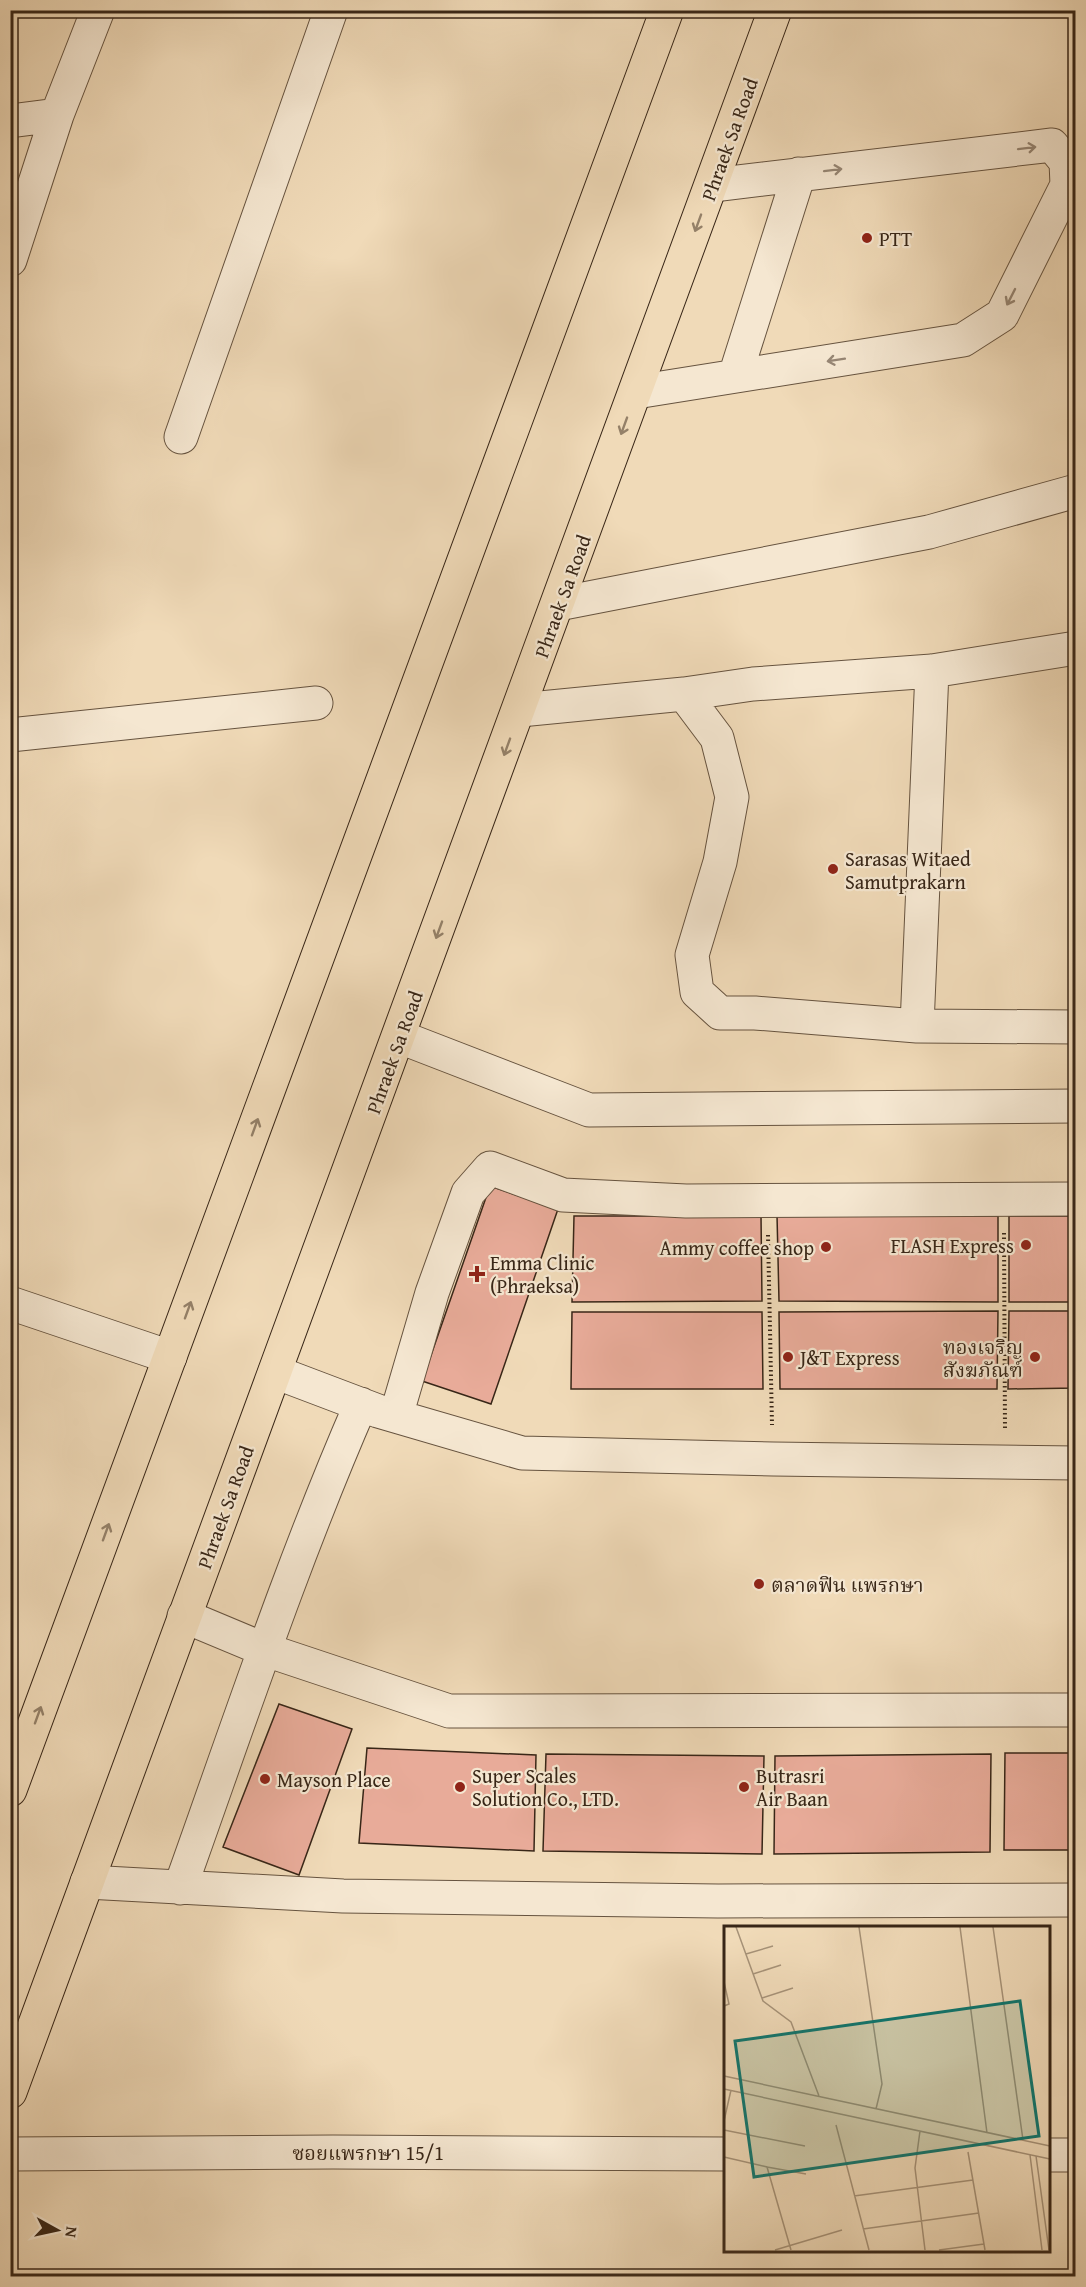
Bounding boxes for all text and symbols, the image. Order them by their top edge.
street label: Phraek Sa Road [693,73,765,205]
one-way arrow [1017,142,1036,153]
one-way arrow [823,164,843,175]
one-way arrow [692,214,703,232]
place label: PTT [879,224,912,253]
marker: PTT [860,231,874,245]
one-way arrow [1005,287,1017,305]
one-way arrow [827,354,847,365]
one-way arrow [617,416,628,435]
street label: Phraek Sa Road [526,530,598,662]
one-way arrow [500,738,511,756]
place label: Sarasas Witaed Samutprakarn [845,844,971,896]
marker: Sarasas Witaed Samutprakarn [826,862,840,876]
one-way arrow [433,921,444,939]
street label: Phraek Sa Road [358,986,430,1118]
one-way arrow [251,1118,262,1137]
place label: FLASH Express [891,1231,1014,1260]
place label: Ammy coffee shop [660,1233,814,1262]
marker: FLASH Express [1019,1238,1033,1252]
marker: Ammy coffee shop [819,1240,833,1254]
place label: Emma Clinic (Phraeksa) [490,1248,595,1300]
marker: Emma Clinic (Phraeksa) [468,1265,486,1283]
one-way arrow [183,1301,194,1320]
place label: ทองเจริญ สังฆภัณฑ์ [943,1332,1023,1384]
place label: J&T Express [797,1343,900,1372]
marker: J&T Express [781,1350,795,1364]
marker: ทองเจริญ สังฆภัณฑ์ [1028,1350,1042,1364]
street label: Phraek Sa Road [189,1441,261,1573]
one-way arrow [101,1524,112,1542]
place label: ตลาดฟิน แพรกษา [771,1570,924,1599]
marker: ตลาดฟิน แพรกษา [752,1577,766,1591]
one-way arrow [33,1707,44,1725]
place label: Super Scales Solution Co., LTD. [472,1761,619,1813]
place label: Butrasri Air Baan [756,1761,828,1813]
place label: Mayson Place [277,1765,391,1794]
marker: Mayson Place [258,1772,272,1786]
marker: Super Scales Solution Co., LTD. [453,1780,467,1794]
marker: Butrasri Air Baan [737,1780,751,1794]
inset map [724,1926,1050,2251]
street label: ซอยแพรกษา 15/1 [292,2138,444,2167]
north arrow [27,2200,87,2260]
text: N [59,2225,84,2239]

